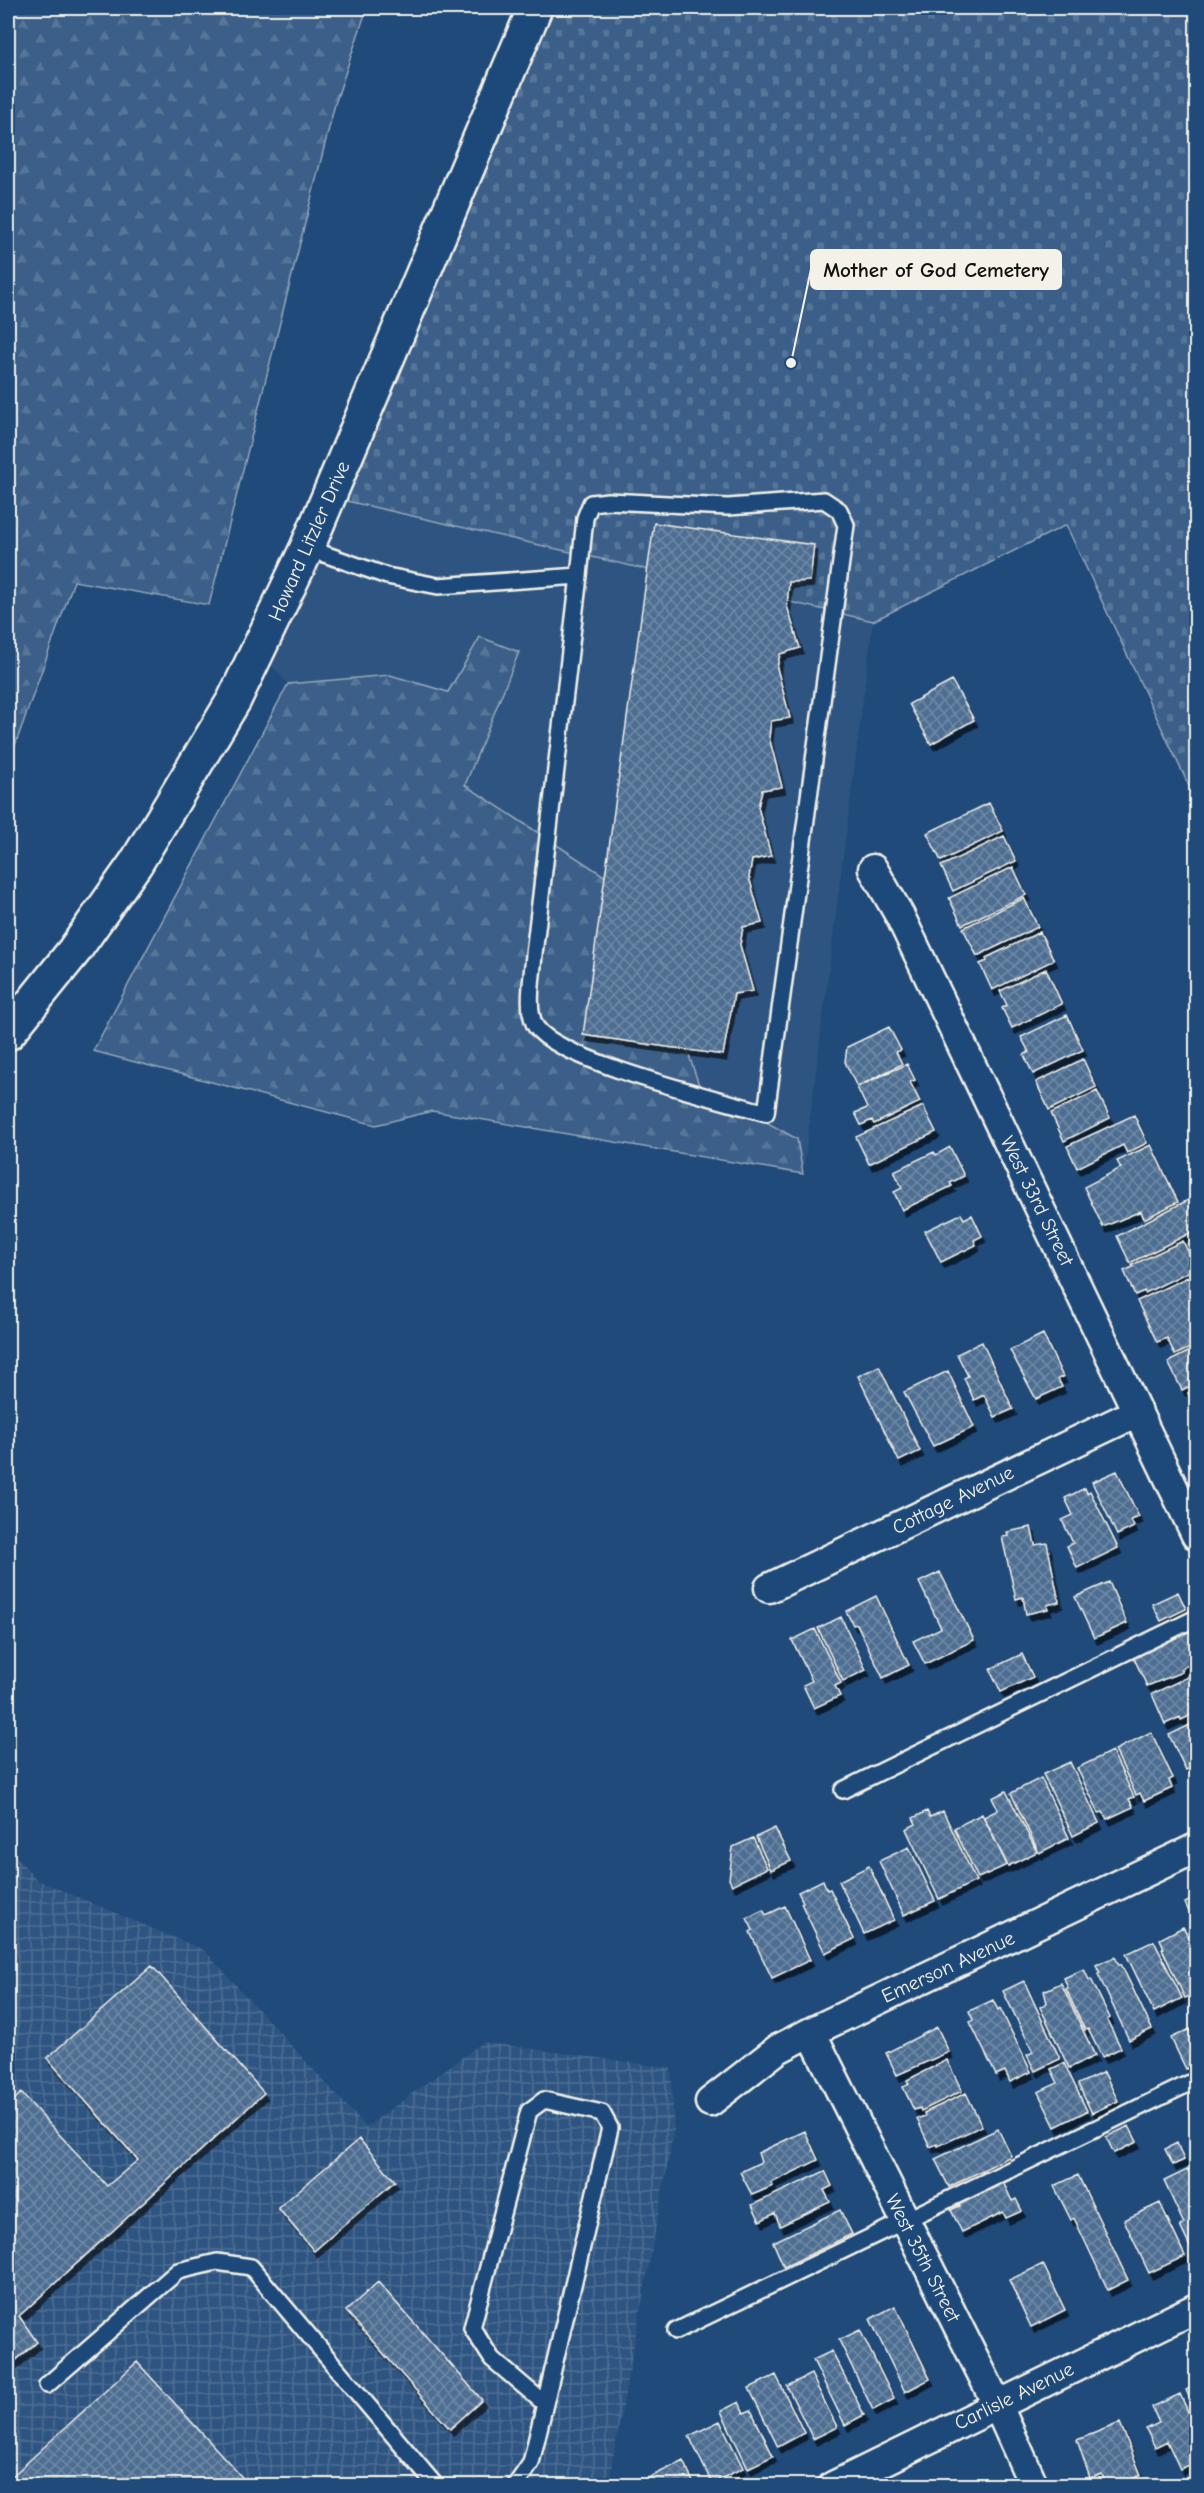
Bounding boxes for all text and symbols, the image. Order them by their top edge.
callout: Mother of God Cemetery [811,250,1061,289]
text: Mother of God Cemetery [823,258,1049,282]
street label: Howard Litzler Drive [263,458,355,624]
street label: West 33rd Street [996,1132,1079,1271]
street label: Cottage Avenue [889,1461,1017,1539]
street label: Emerson Avenue [878,1926,1018,2008]
street label: West 35th Street [881,2190,966,2327]
street label: Carlisle Avenue [951,2357,1077,2435]

